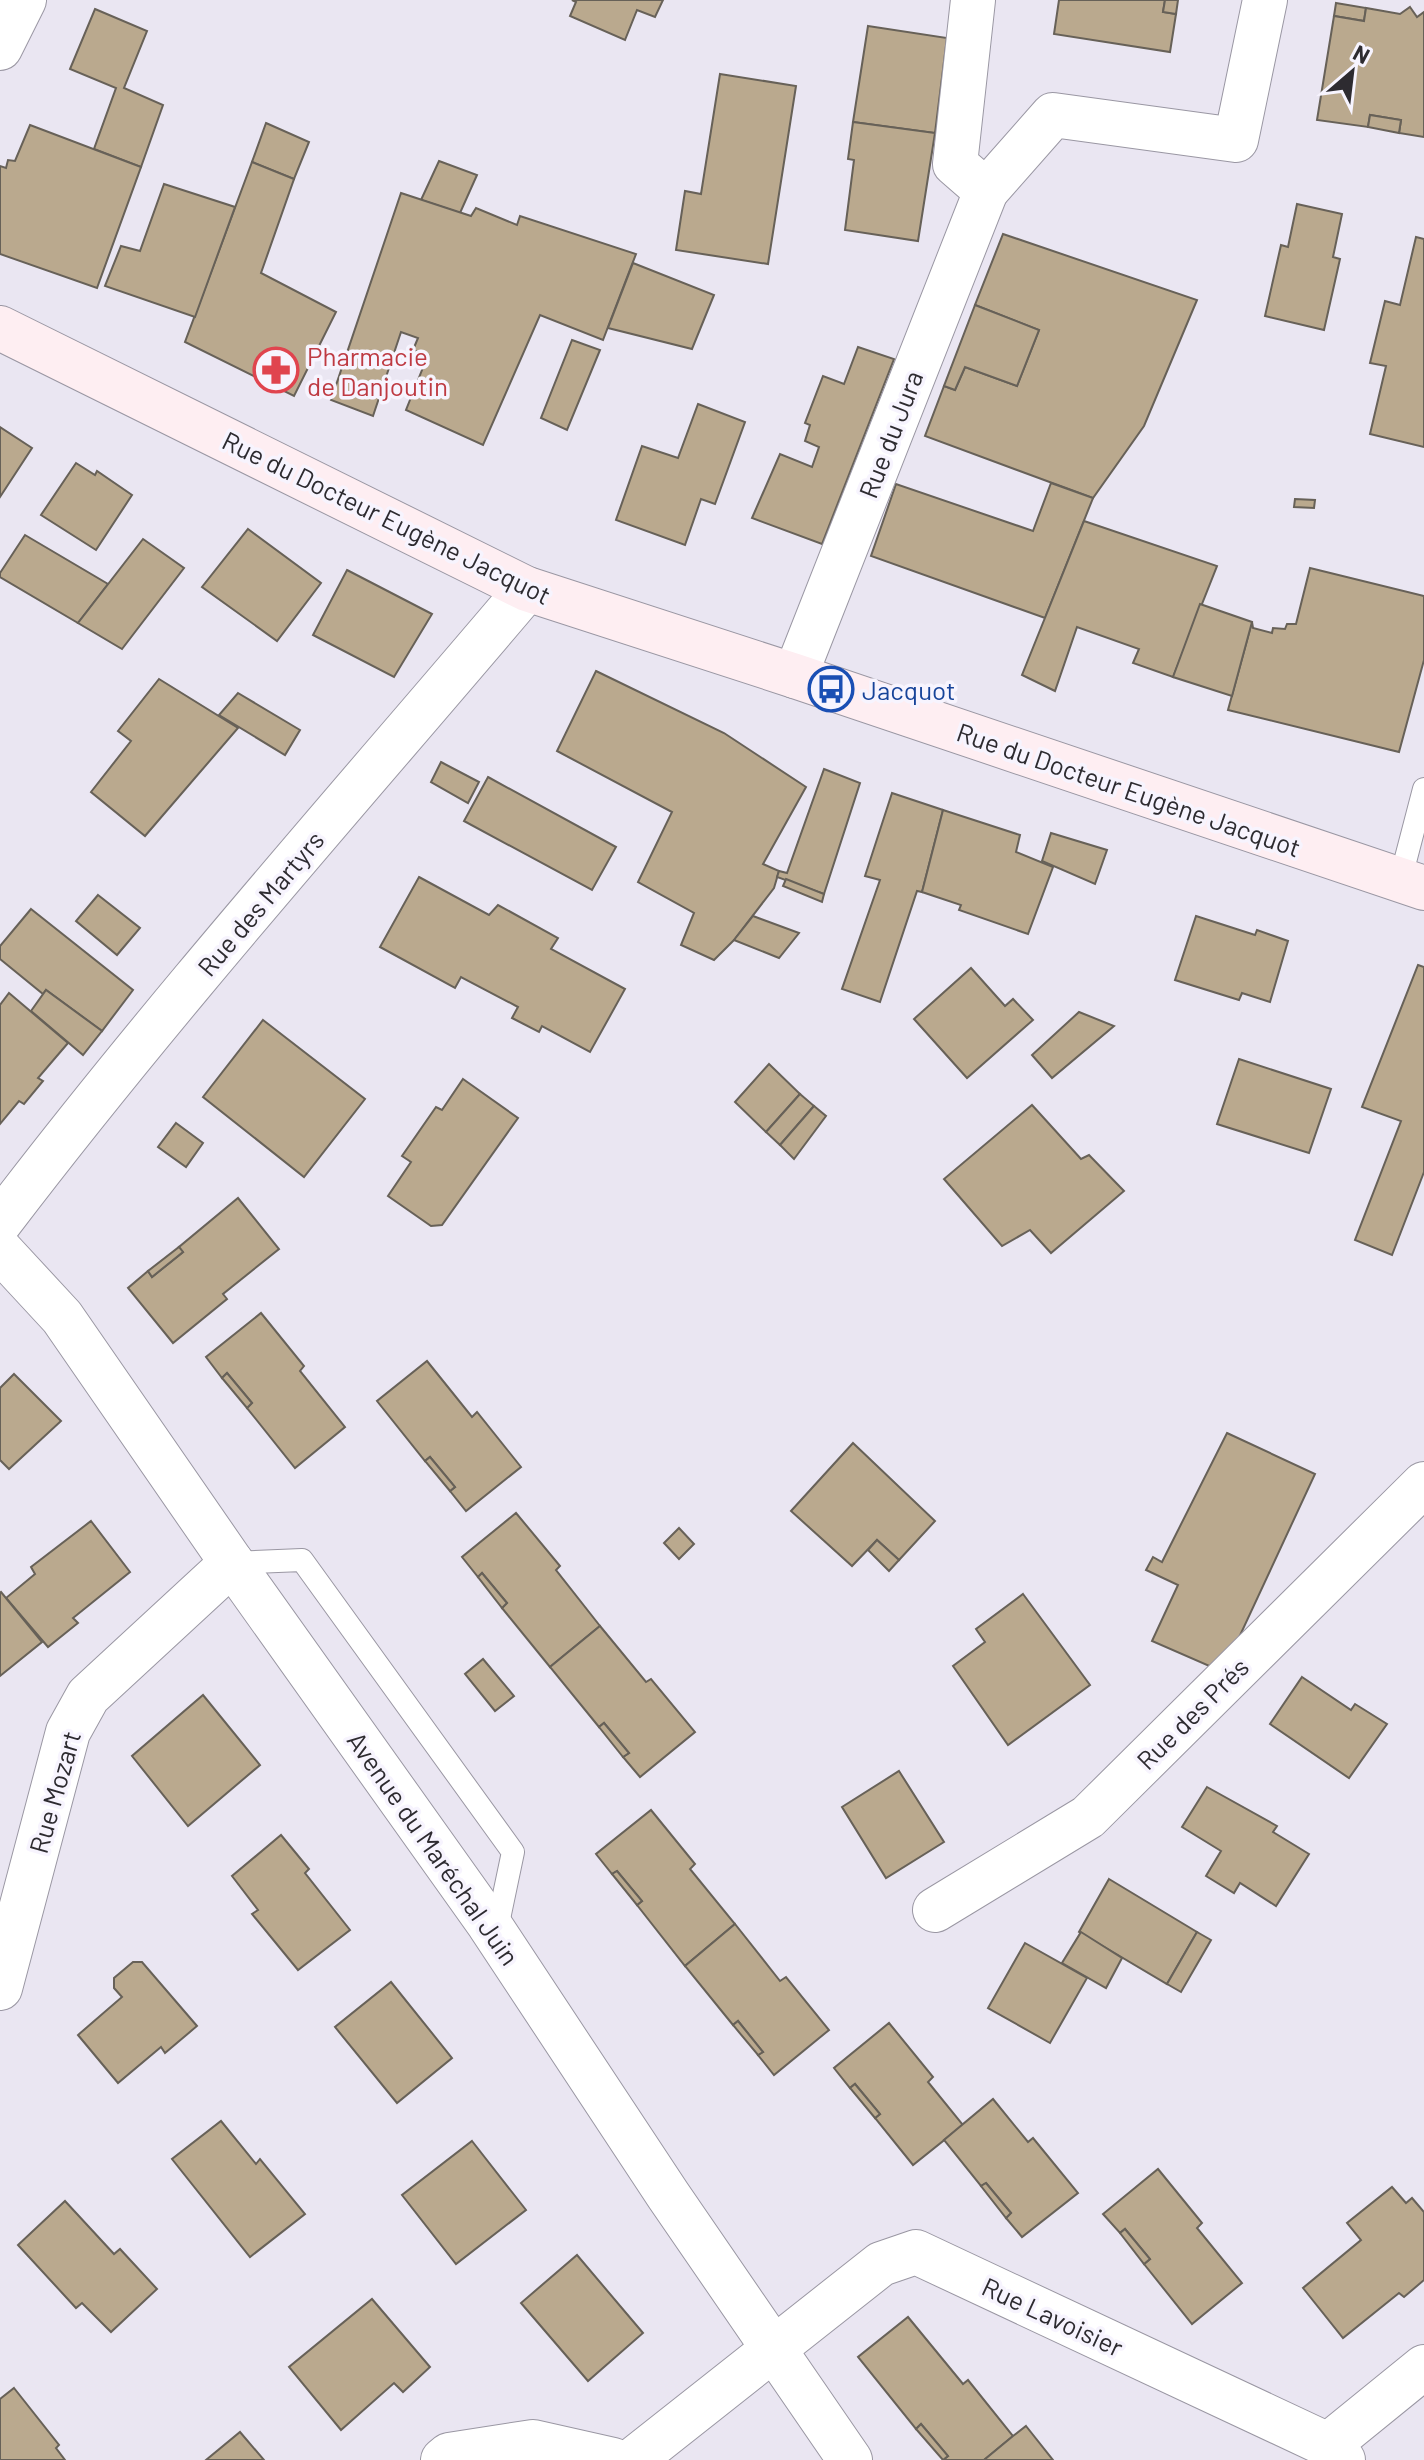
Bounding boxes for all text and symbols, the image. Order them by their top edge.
north arrow [1312,32,1392,112]
text: N [1349,39,1374,68]
place label: Pharmacie de Danjoutin [307,340,448,401]
pharmacy icon: Pharmacie de Danjoutin [252,346,300,394]
street label: Rue du Jura [852,366,928,502]
street label: Rue du Docteur Eugène Jacquot [218,424,556,610]
bus stop icon: Jacquot [807,665,855,713]
place label: Jacquot [862,674,956,705]
street label: Rue du Docteur Eugène Jacquot [953,716,1305,862]
street label: Rue des Martyrs [190,824,330,982]
street label: Rue des Prés [1130,1651,1254,1775]
street label: Avenue du Maréchal Juin [342,1725,526,1971]
street label: Rue Mozart [22,1727,86,1857]
street label: Rue Lavoisier [978,2270,1129,2362]

